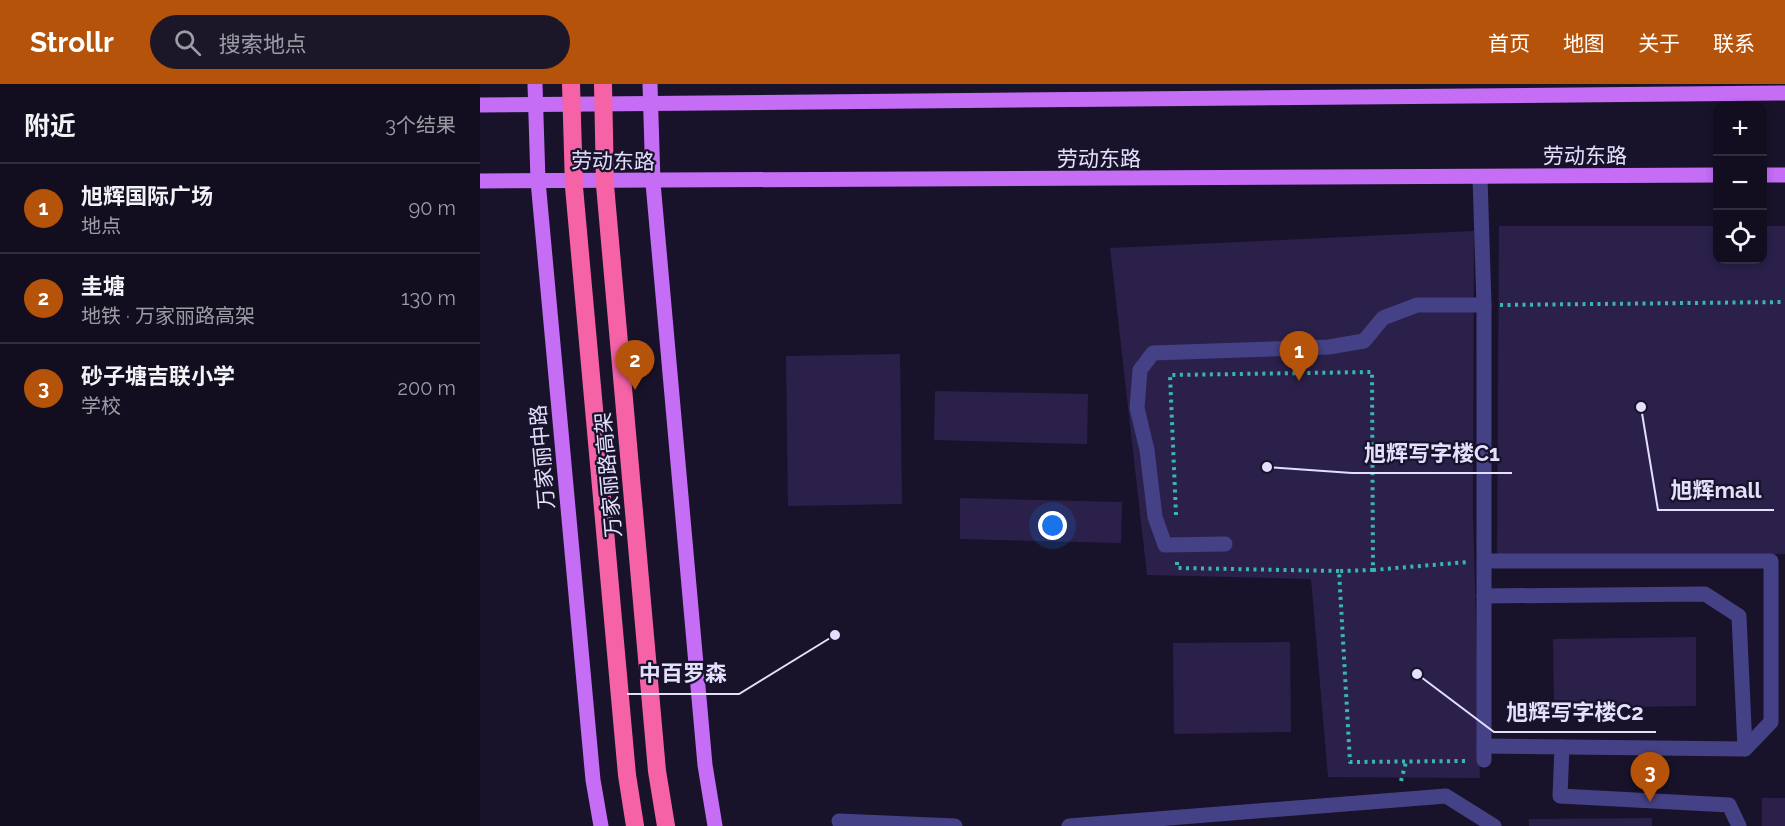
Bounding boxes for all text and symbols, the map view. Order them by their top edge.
search box [150,15,570,69]
text: Strollr [30,26,114,59]
icon: search [171,26,204,59]
text: 搜索地点 [219,31,307,57]
text: 首页 [1488,31,1530,56]
text: 地图 [1563,31,1605,56]
text: 关于 [1638,31,1680,56]
text: 联系 [1713,31,1755,56]
map controls [1713,102,1767,264]
button: + [1713,102,1767,156]
text: 附近 [24,111,76,141]
text: 3个结果 [385,113,456,137]
street label: 劳动东路 [1543,143,1627,168]
street label: 劳动东路 [1057,146,1141,171]
street label: 劳动东路 [571,148,655,174]
button: − [1713,156,1767,210]
text: 旭辉国际广场 [81,183,213,209]
text: 1 [39,196,48,220]
text: 90 m [409,196,456,220]
button: locate [1713,210,1767,264]
text: 地点 [81,214,121,238]
text: 圭塘 [81,273,125,299]
text: 2 [38,286,49,310]
text: 130 m [401,286,456,310]
text: 地铁 · 万家丽路高架 [81,304,255,328]
pin: 1 [1280,332,1318,381]
pin: 2 [616,340,654,390]
text: 砂子塘吉联小学 [81,363,235,389]
text: 3 [38,376,49,400]
text: 200 m [398,376,456,400]
text: 学校 [81,394,121,418]
street label: 万家丽中路 [525,404,559,510]
street label: 万家丽路高架 [590,411,626,539]
callout: 旭辉写字楼C1 [1352,433,1512,473]
text: 旭辉写字楼C1 [1364,440,1500,466]
callout: 旭辉mall [1658,470,1774,510]
text: 旭辉mall [1670,477,1763,503]
your location [1038,511,1067,540]
callout: 中百罗森 [627,654,739,694]
text: 中百罗森 [639,660,727,686]
callout: 旭辉写字楼C2 [1494,692,1656,732]
text: 旭辉写字楼C2 [1506,699,1644,725]
pin: 3 [1630,752,1670,802]

